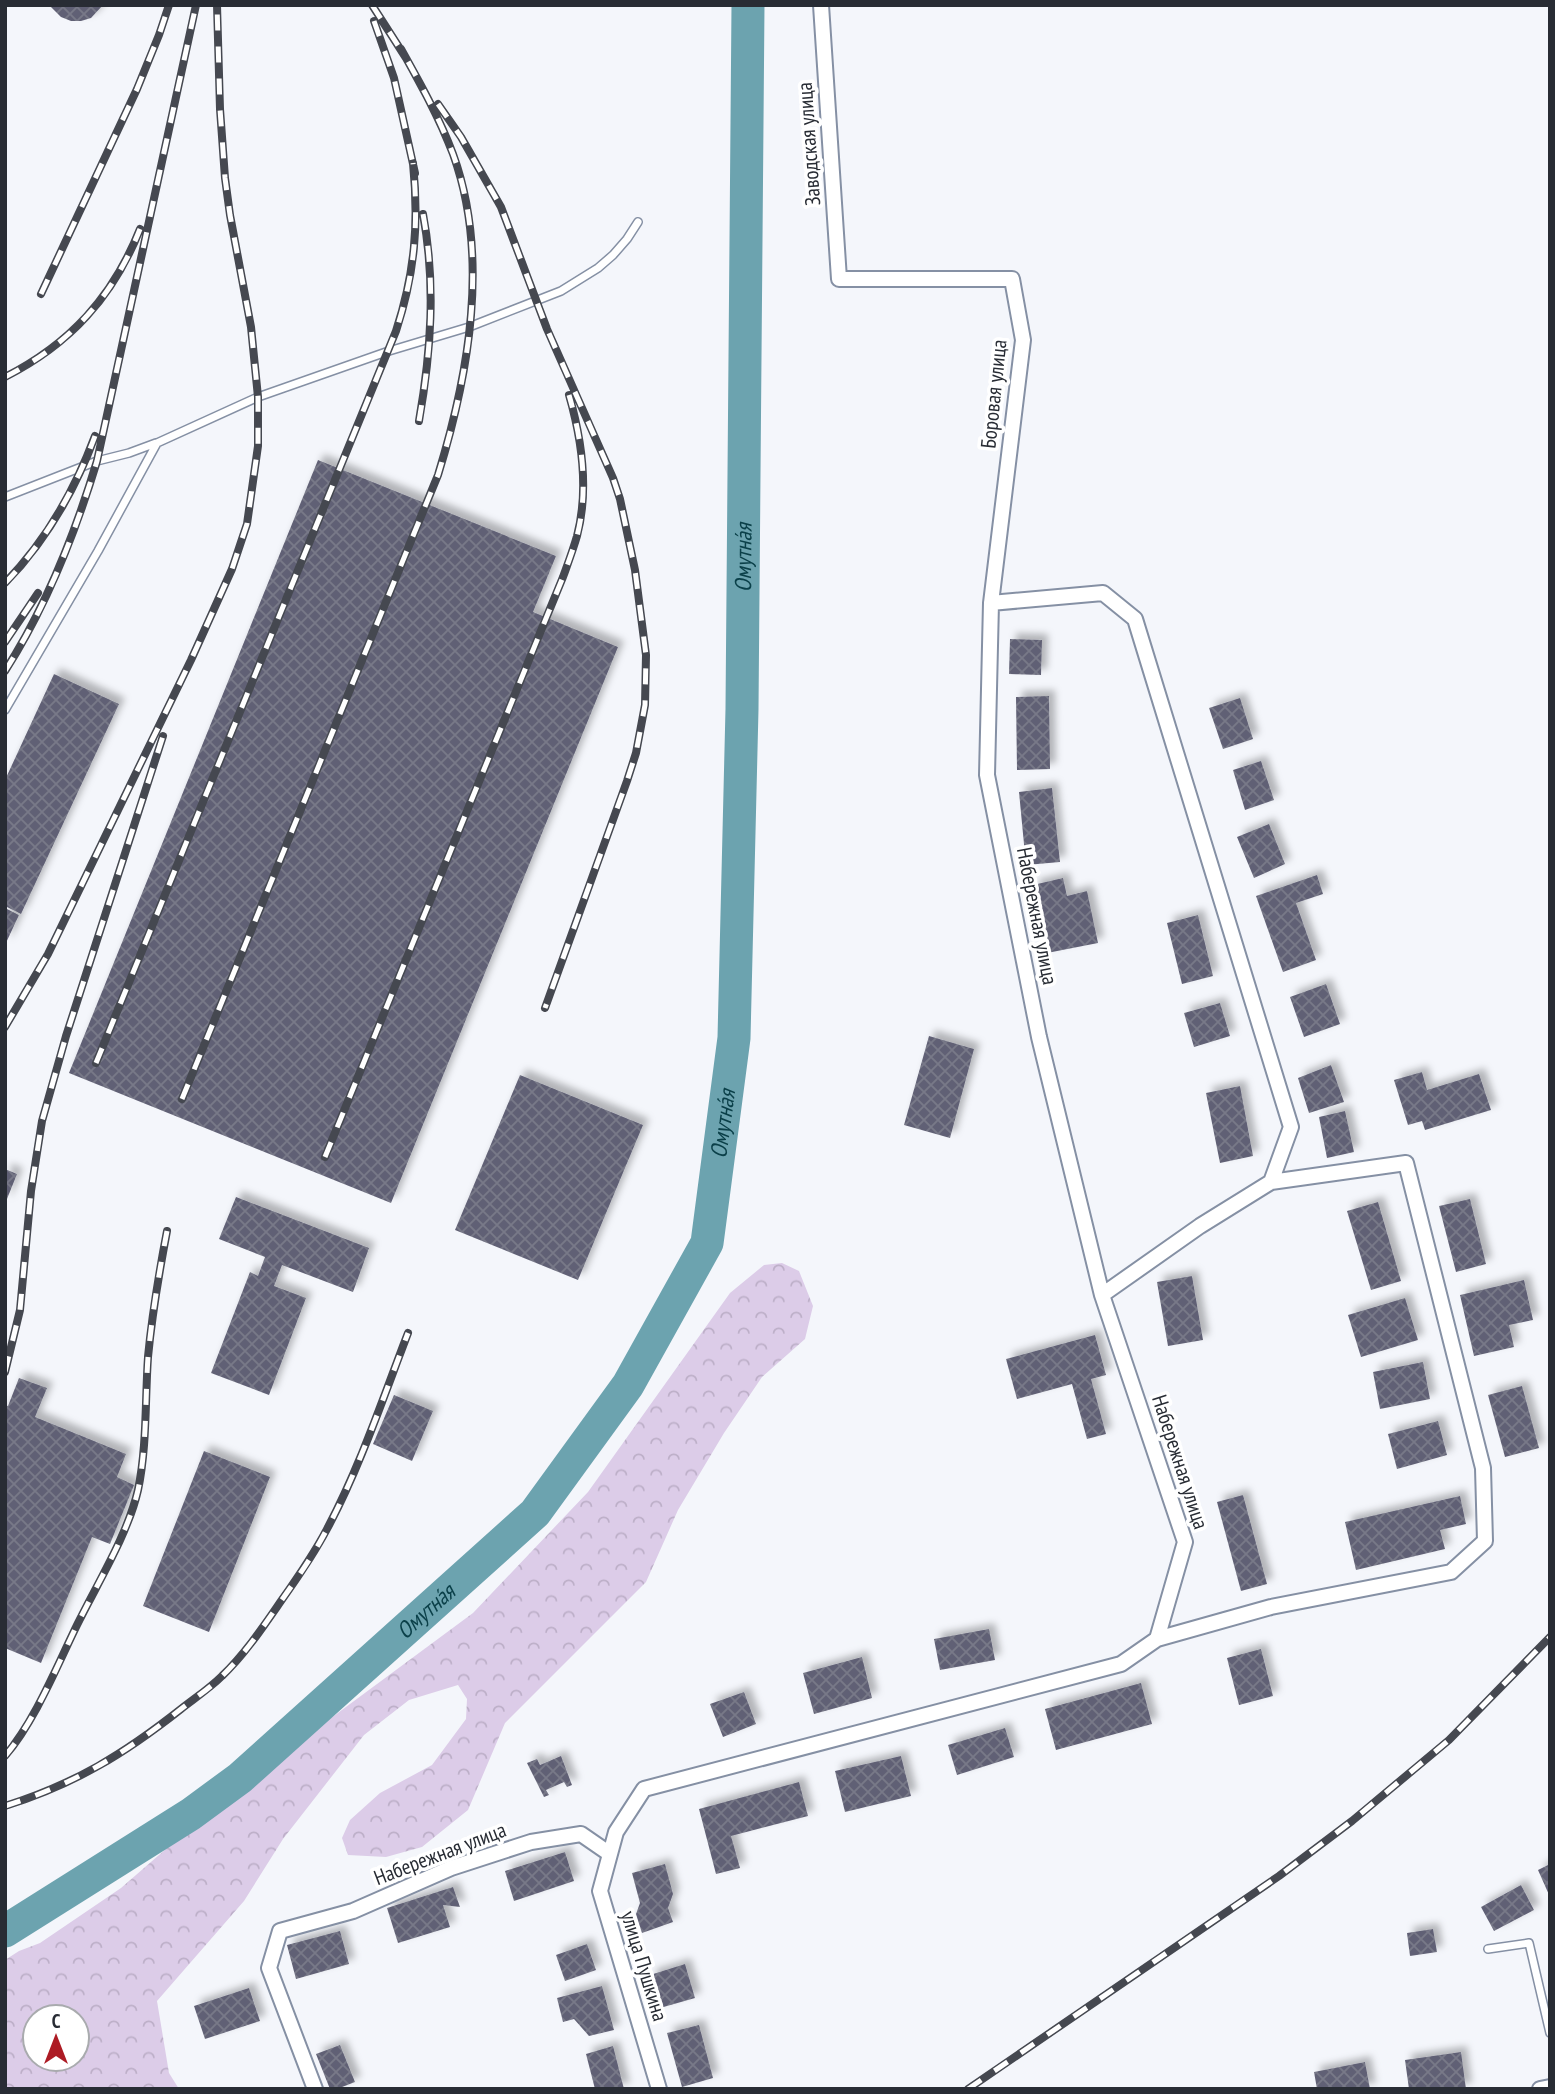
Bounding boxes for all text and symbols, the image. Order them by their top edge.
street label: Заводская улица [791,81,826,207]
street label: Боровая улица [974,338,1013,450]
water label: Омутна́я [728,521,758,592]
street label: Набережная улица [1011,845,1064,987]
water label: Омутна́я [703,1086,741,1160]
street label: Набережная улица [1146,1391,1215,1532]
water label: Омутна́я [390,1576,462,1645]
street label: Набережная улица [370,1816,510,1891]
street label: улица Пушкина [615,1907,674,2024]
north arrow [21,2003,91,2073]
text: С [52,2009,61,2033]

